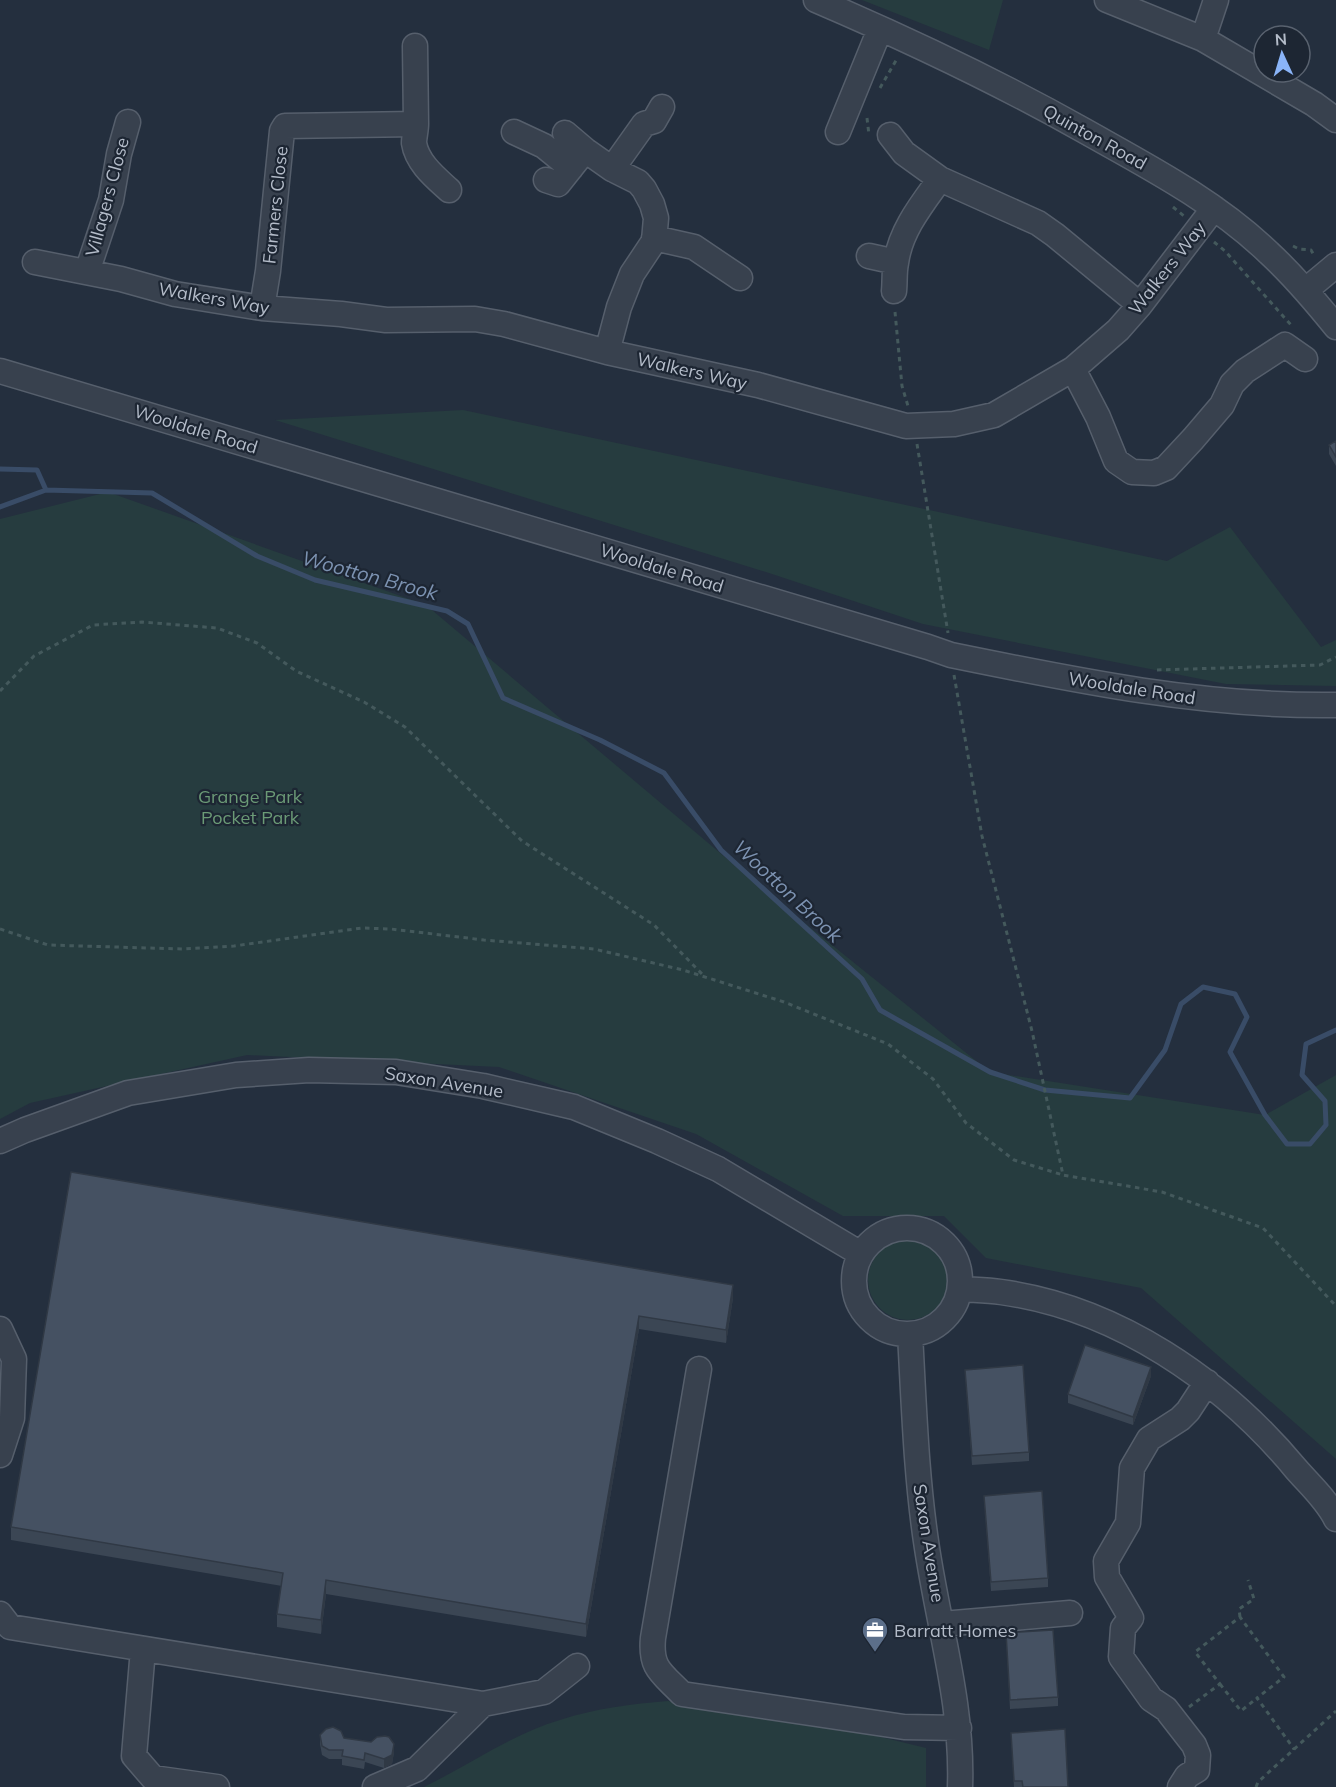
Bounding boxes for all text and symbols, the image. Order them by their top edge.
north arrow [1252,24,1312,84]
text: N [1274,29,1288,49]
street label: Quinton Road [1039,99,1151,175]
street label: Villagers Close [80,135,134,259]
street label: Farmers Close [257,145,293,265]
street label: Walkers Way [1123,216,1211,319]
street label: Walkers Way [157,277,272,319]
street label: Walkers Way [635,347,750,395]
street label: Wooldale Road [131,399,261,459]
street label: Wooldale Road [597,538,727,598]
water label: Wootton Brook [299,545,441,605]
street label: Wooldale Road [1067,667,1197,709]
park label: Grange Park Pocket Park [198,785,303,829]
water label: Wootton Brook [728,834,848,948]
street label: Saxon Avenue [383,1061,505,1103]
street label: Saxon Avenue [908,1482,950,1604]
office icon: Barratt Homes [860,1615,890,1653]
place label: Barratt Homes [894,1619,1017,1642]

